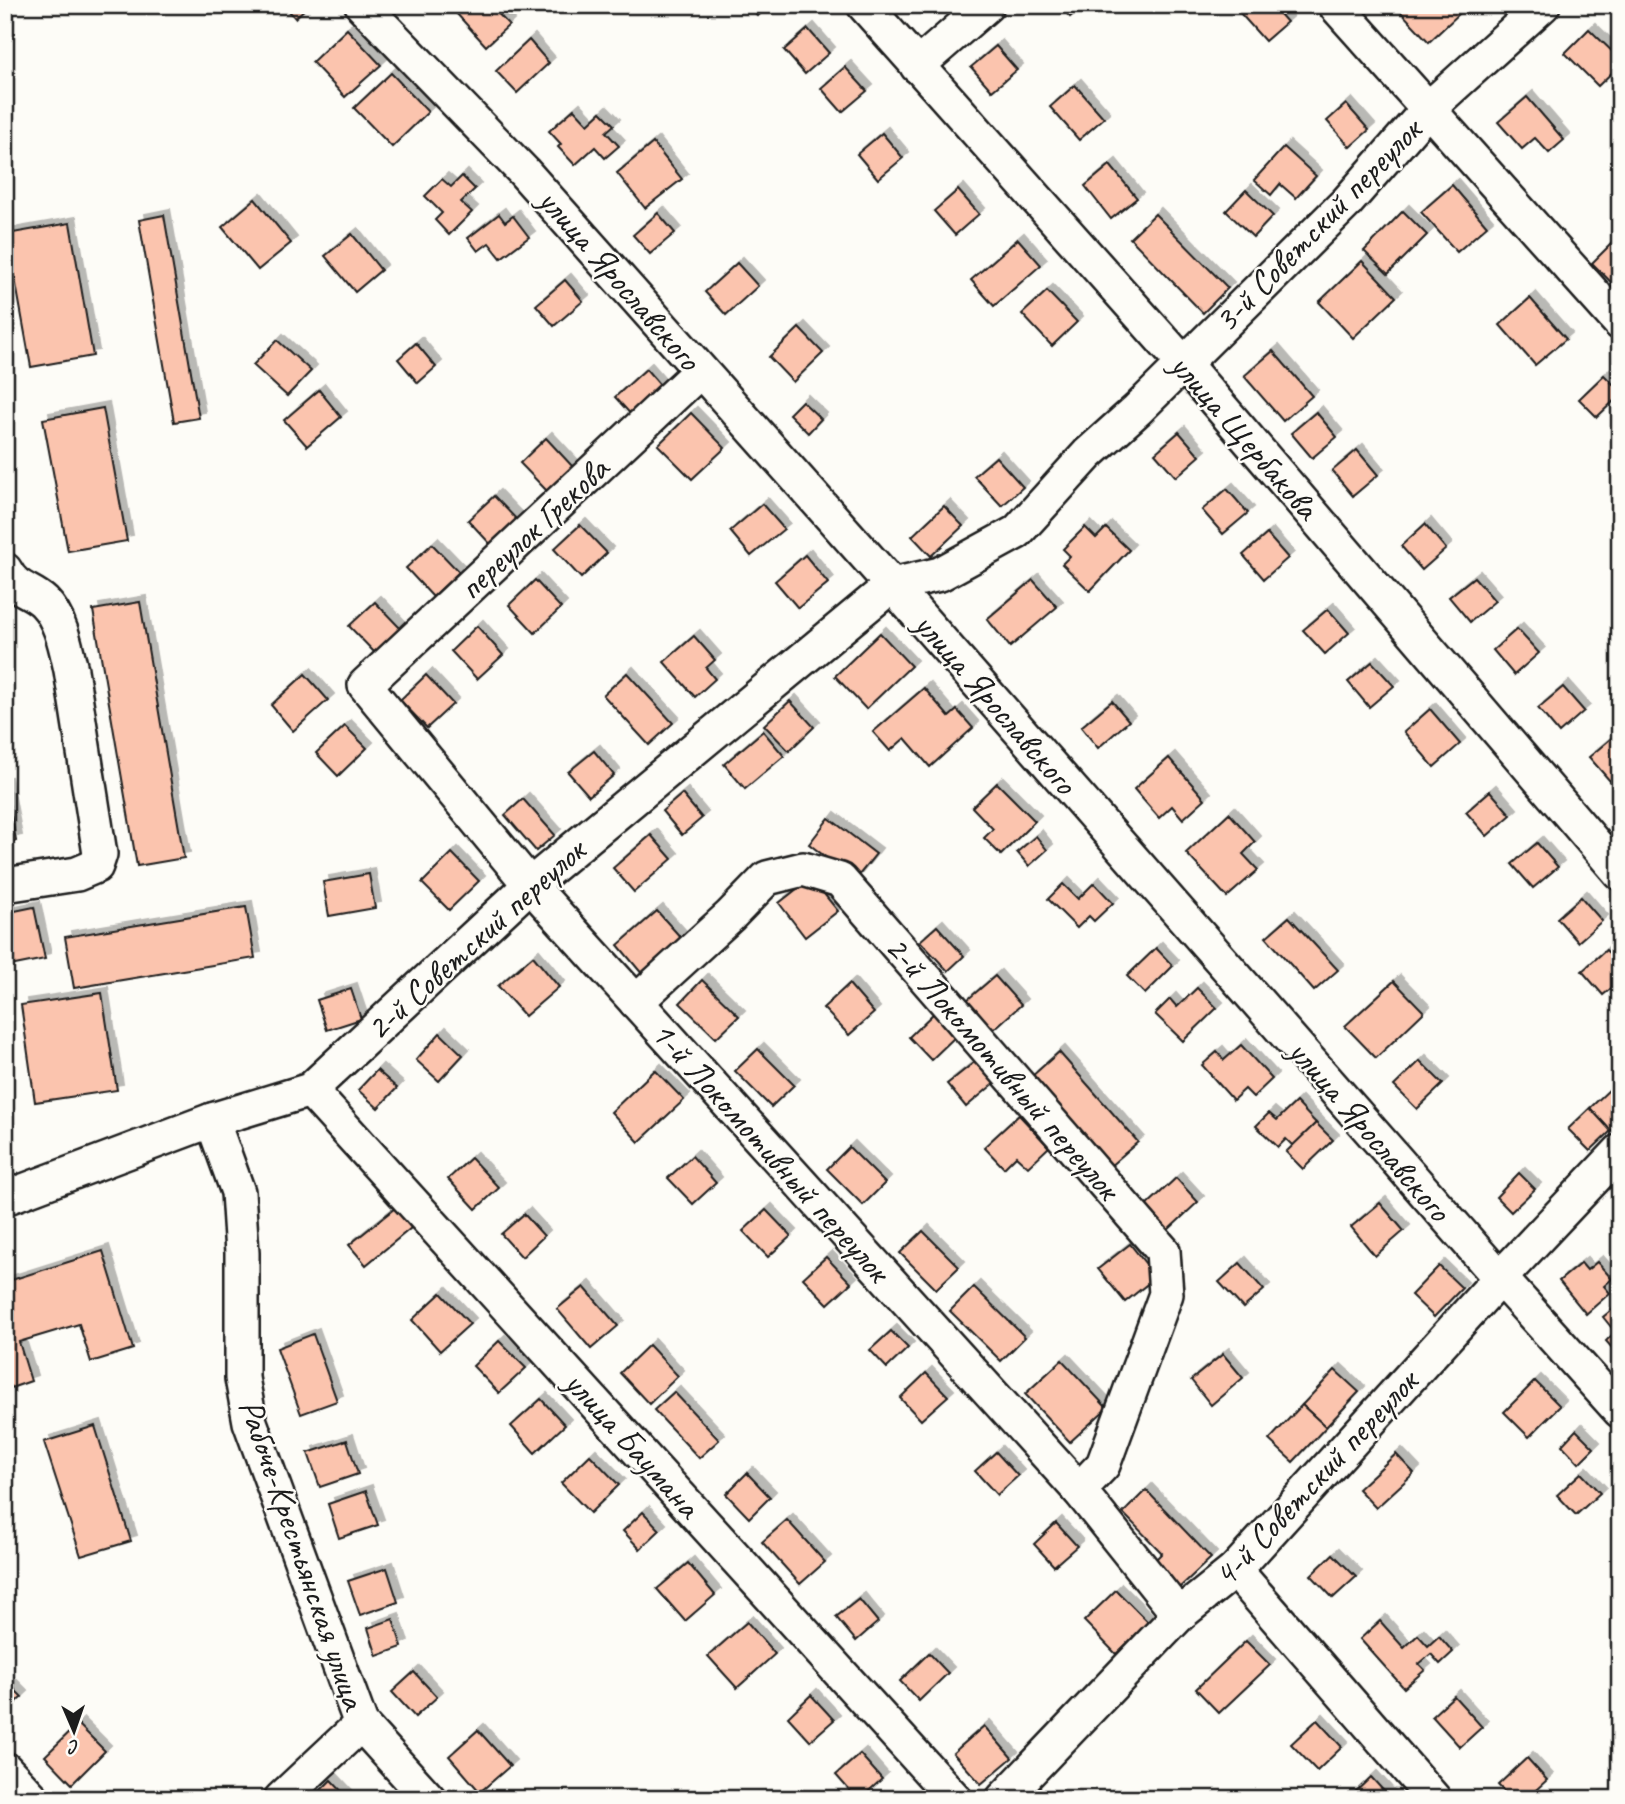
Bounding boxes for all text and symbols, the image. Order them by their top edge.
street label: 3-й Советский переулок [1204,107,1433,342]
street label: улица Ярославского [527,177,712,381]
street label: улица Щербакова [1159,342,1331,531]
street label: переулок Грекова [448,445,620,610]
street label: улица Ярославского [903,601,1088,805]
street label: 2-й Советский переулок [356,827,597,1050]
street label: 2-й Локомотивный переулок [875,926,1132,1211]
street label: 1-й Локомотивный переулок [641,1011,902,1294]
street label: улица Ярославского [1277,1028,1462,1232]
street label: 4-й Советский переулок [1203,1358,1430,1596]
street label: улица Баумана [553,1360,712,1529]
street label: Рабоче-Крестьянская улица [228,1393,378,1718]
north arrow [38,1696,108,1766]
text: С [67,1735,80,1759]

